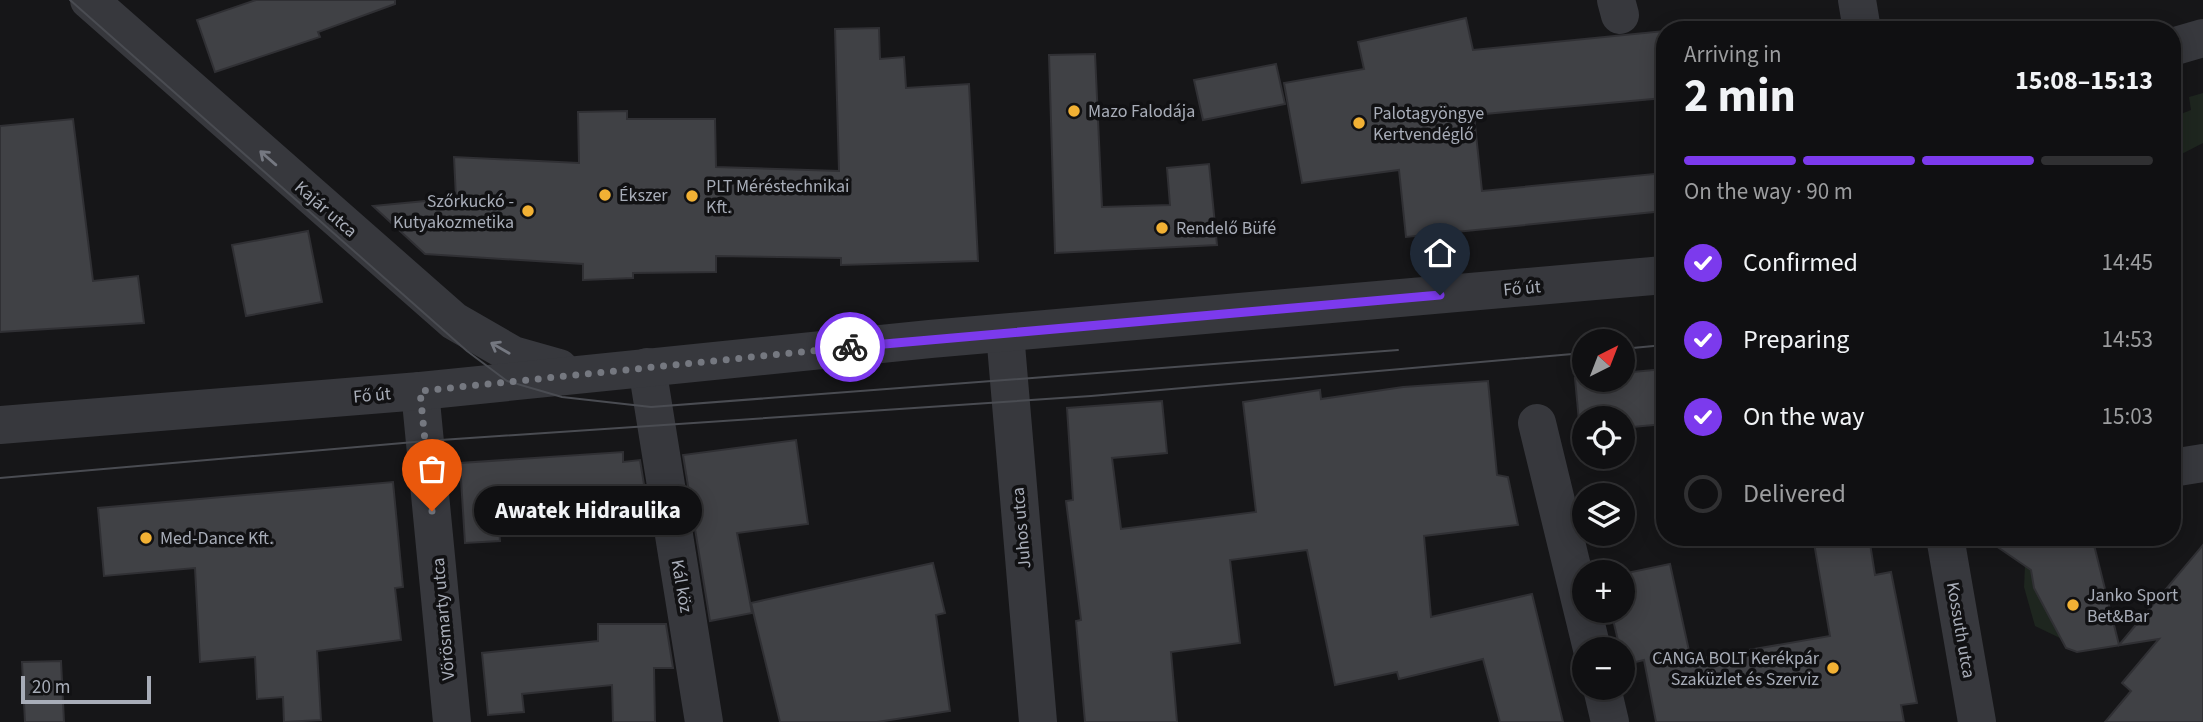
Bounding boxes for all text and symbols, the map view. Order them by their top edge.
text: Arriving in [1684,38,1782,71]
text: 15:08–15:13 [2015,62,2153,99]
text: 2 min [1684,64,1796,129]
place label: Mazo Falodája [1088,99,1195,124]
place label: Palotagyöngye Kertvendéglő [1373,101,1484,147]
marker: Mazo Falodája [1066,103,1082,119]
marker: Palotagyöngye Kertvendéglő [1351,115,1367,131]
one-way arrow [259,150,277,166]
place label: PLT Méréstechnikai Kft. [706,174,849,220]
street label: Kajár utca [289,175,362,244]
text: On the way · 90 m [1684,175,1853,208]
place label: Ékszer [619,183,668,208]
marker: Ékszer [597,187,613,203]
marker: PLT Méréstechnikai Kft. [684,188,700,204]
place label: Szőrkuckó - Kutyakozmetika [393,189,514,235]
marker: Szőrkuckó - Kutyakozmetika [520,203,536,219]
place label: Rendelő Büfé [1176,216,1276,241]
marker: Rendelő Büfé [1154,220,1170,236]
pin [1410,223,1470,295]
icon: home [1421,234,1459,272]
icon: check [1684,244,1722,282]
text: Confirmed [1743,244,1858,281]
text: 14:45 [2102,246,2153,279]
street label: Fő út [1502,274,1542,303]
courier [815,312,885,382]
icon: check [1684,321,1722,359]
text: Preparing [1743,321,1849,358]
text: 14:53 [2102,323,2153,356]
icon: bike [831,328,869,366]
north arrow [1572,329,1634,392]
map controls [1572,329,1635,700]
one-way arrow [490,341,511,354]
street label: Fő út [352,381,392,410]
icon: check [1684,398,1722,436]
text: On the way [1743,398,1864,435]
text: 15:03 [2102,400,2153,433]
button: locate [1572,406,1635,469]
pin [402,439,462,511]
icon: bag [413,450,451,488]
text: Delivered [1743,475,1846,512]
button: layers [1572,483,1635,546]
callout: Awatek Hidraulika [474,486,702,536]
street label: Juhos utca [1005,486,1038,570]
text: Awatek Hidraulika [495,494,681,527]
place label: Med-Dance Kft. [160,526,274,551]
marker: Med-Dance Kft. [138,530,154,546]
street label: Vörösmarty utca [426,557,461,681]
street label: Kál köz [665,558,699,615]
button: + [1572,560,1635,623]
street label: Kossuth utca [1940,580,1981,680]
place label: Janko Sport Bet&Bar [2087,583,2178,629]
marker: Janko Sport Bet&Bar [2065,597,2081,613]
button: − [1572,637,1635,700]
place label: CANGA BOLT Kerékpár Szaküzlet és Szerviz [1652,646,1820,692]
marker: CANGA BOLT Kerékpár Szaküzlet és Szerviz [1825,660,1841,676]
scale bar [21,673,150,705]
text: 20 m [32,674,70,701]

